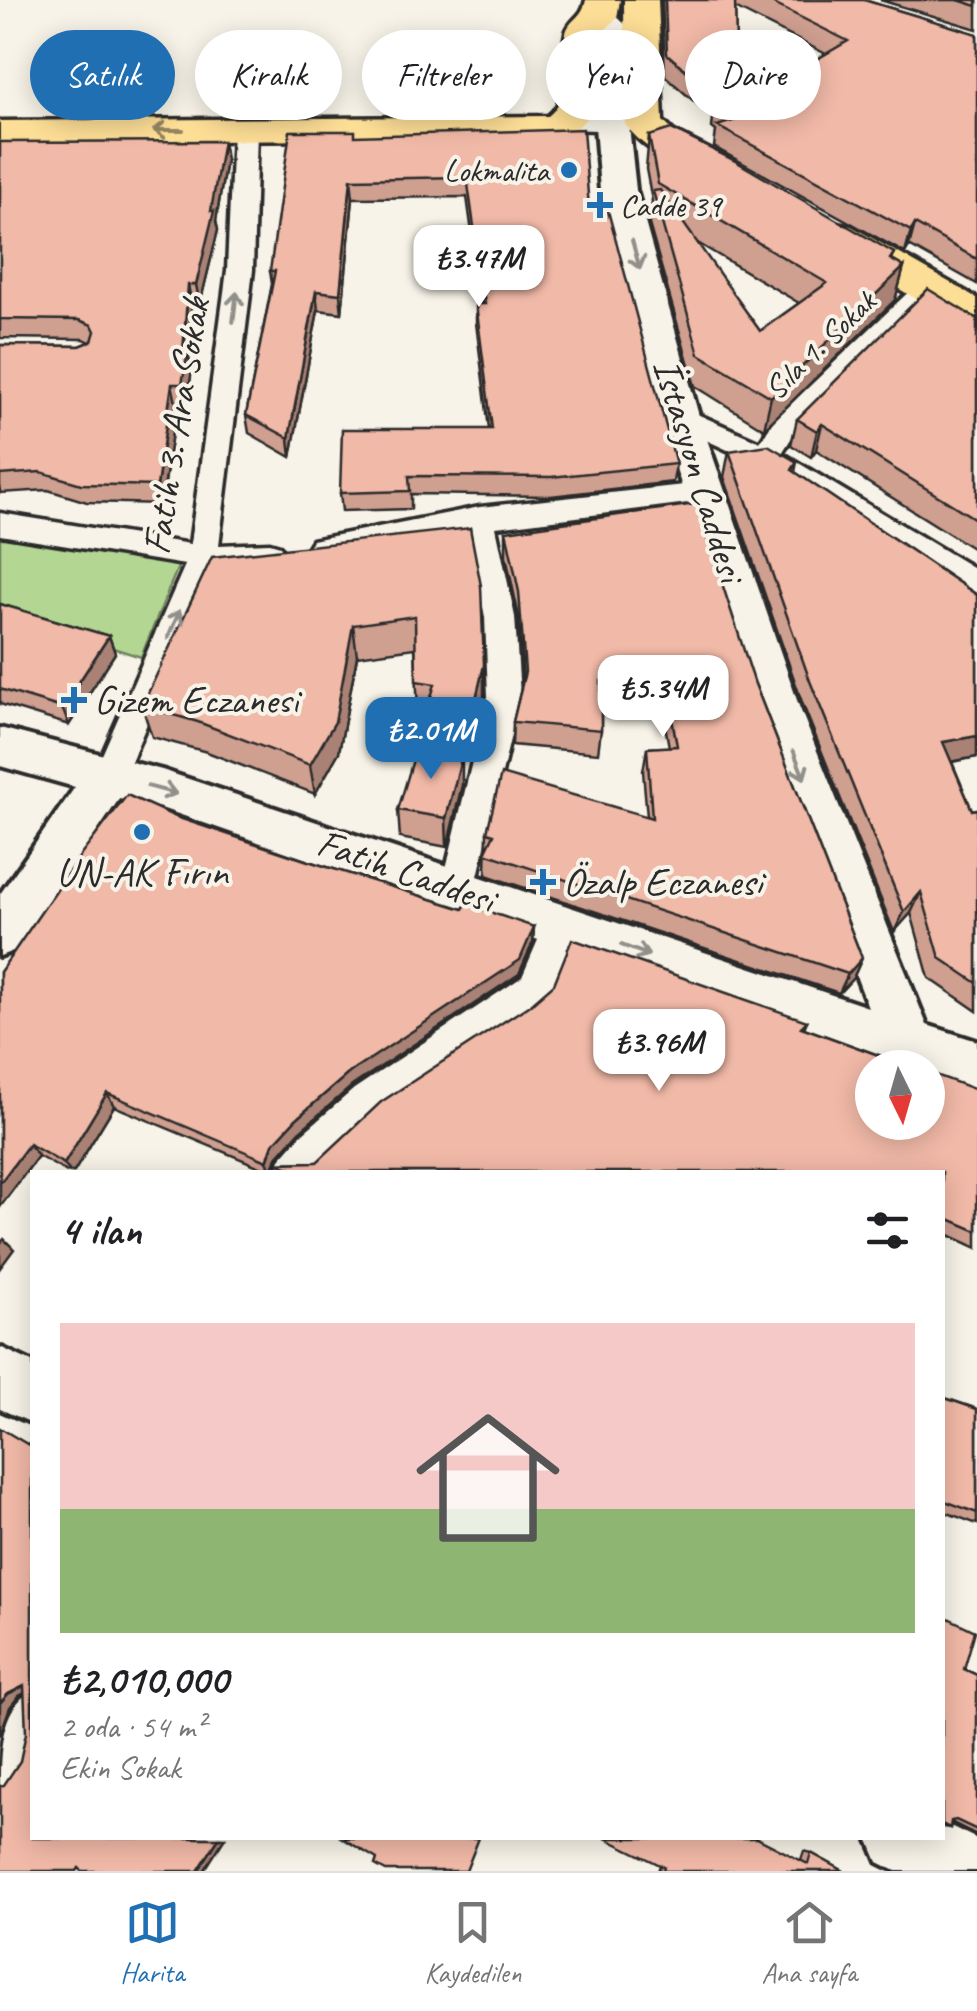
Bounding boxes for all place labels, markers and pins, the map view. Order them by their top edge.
place label: Lokmalita [444,150,551,191]
marker: Lokmalita [558,159,580,181]
place label: Cadde 39 [620,185,724,226]
marker: Cadde 39 [589,194,611,216]
pin: ₺3.47M [398,225,560,310]
pin: ₺5.34M [582,655,744,740]
place label: Gizem Eczanesi [94,675,303,725]
marker: Gizem Eczanesi [63,689,85,711]
pin: ₺2.01M [350,697,512,782]
marker: UN-AK Fırın [131,821,153,843]
place label: UN-AK Fırın [56,847,229,897]
place label: Özalp Eczanesi [563,857,767,907]
marker: Özalp Eczanesi [532,871,554,893]
pin: ₺3.96M [578,1009,740,1094]

